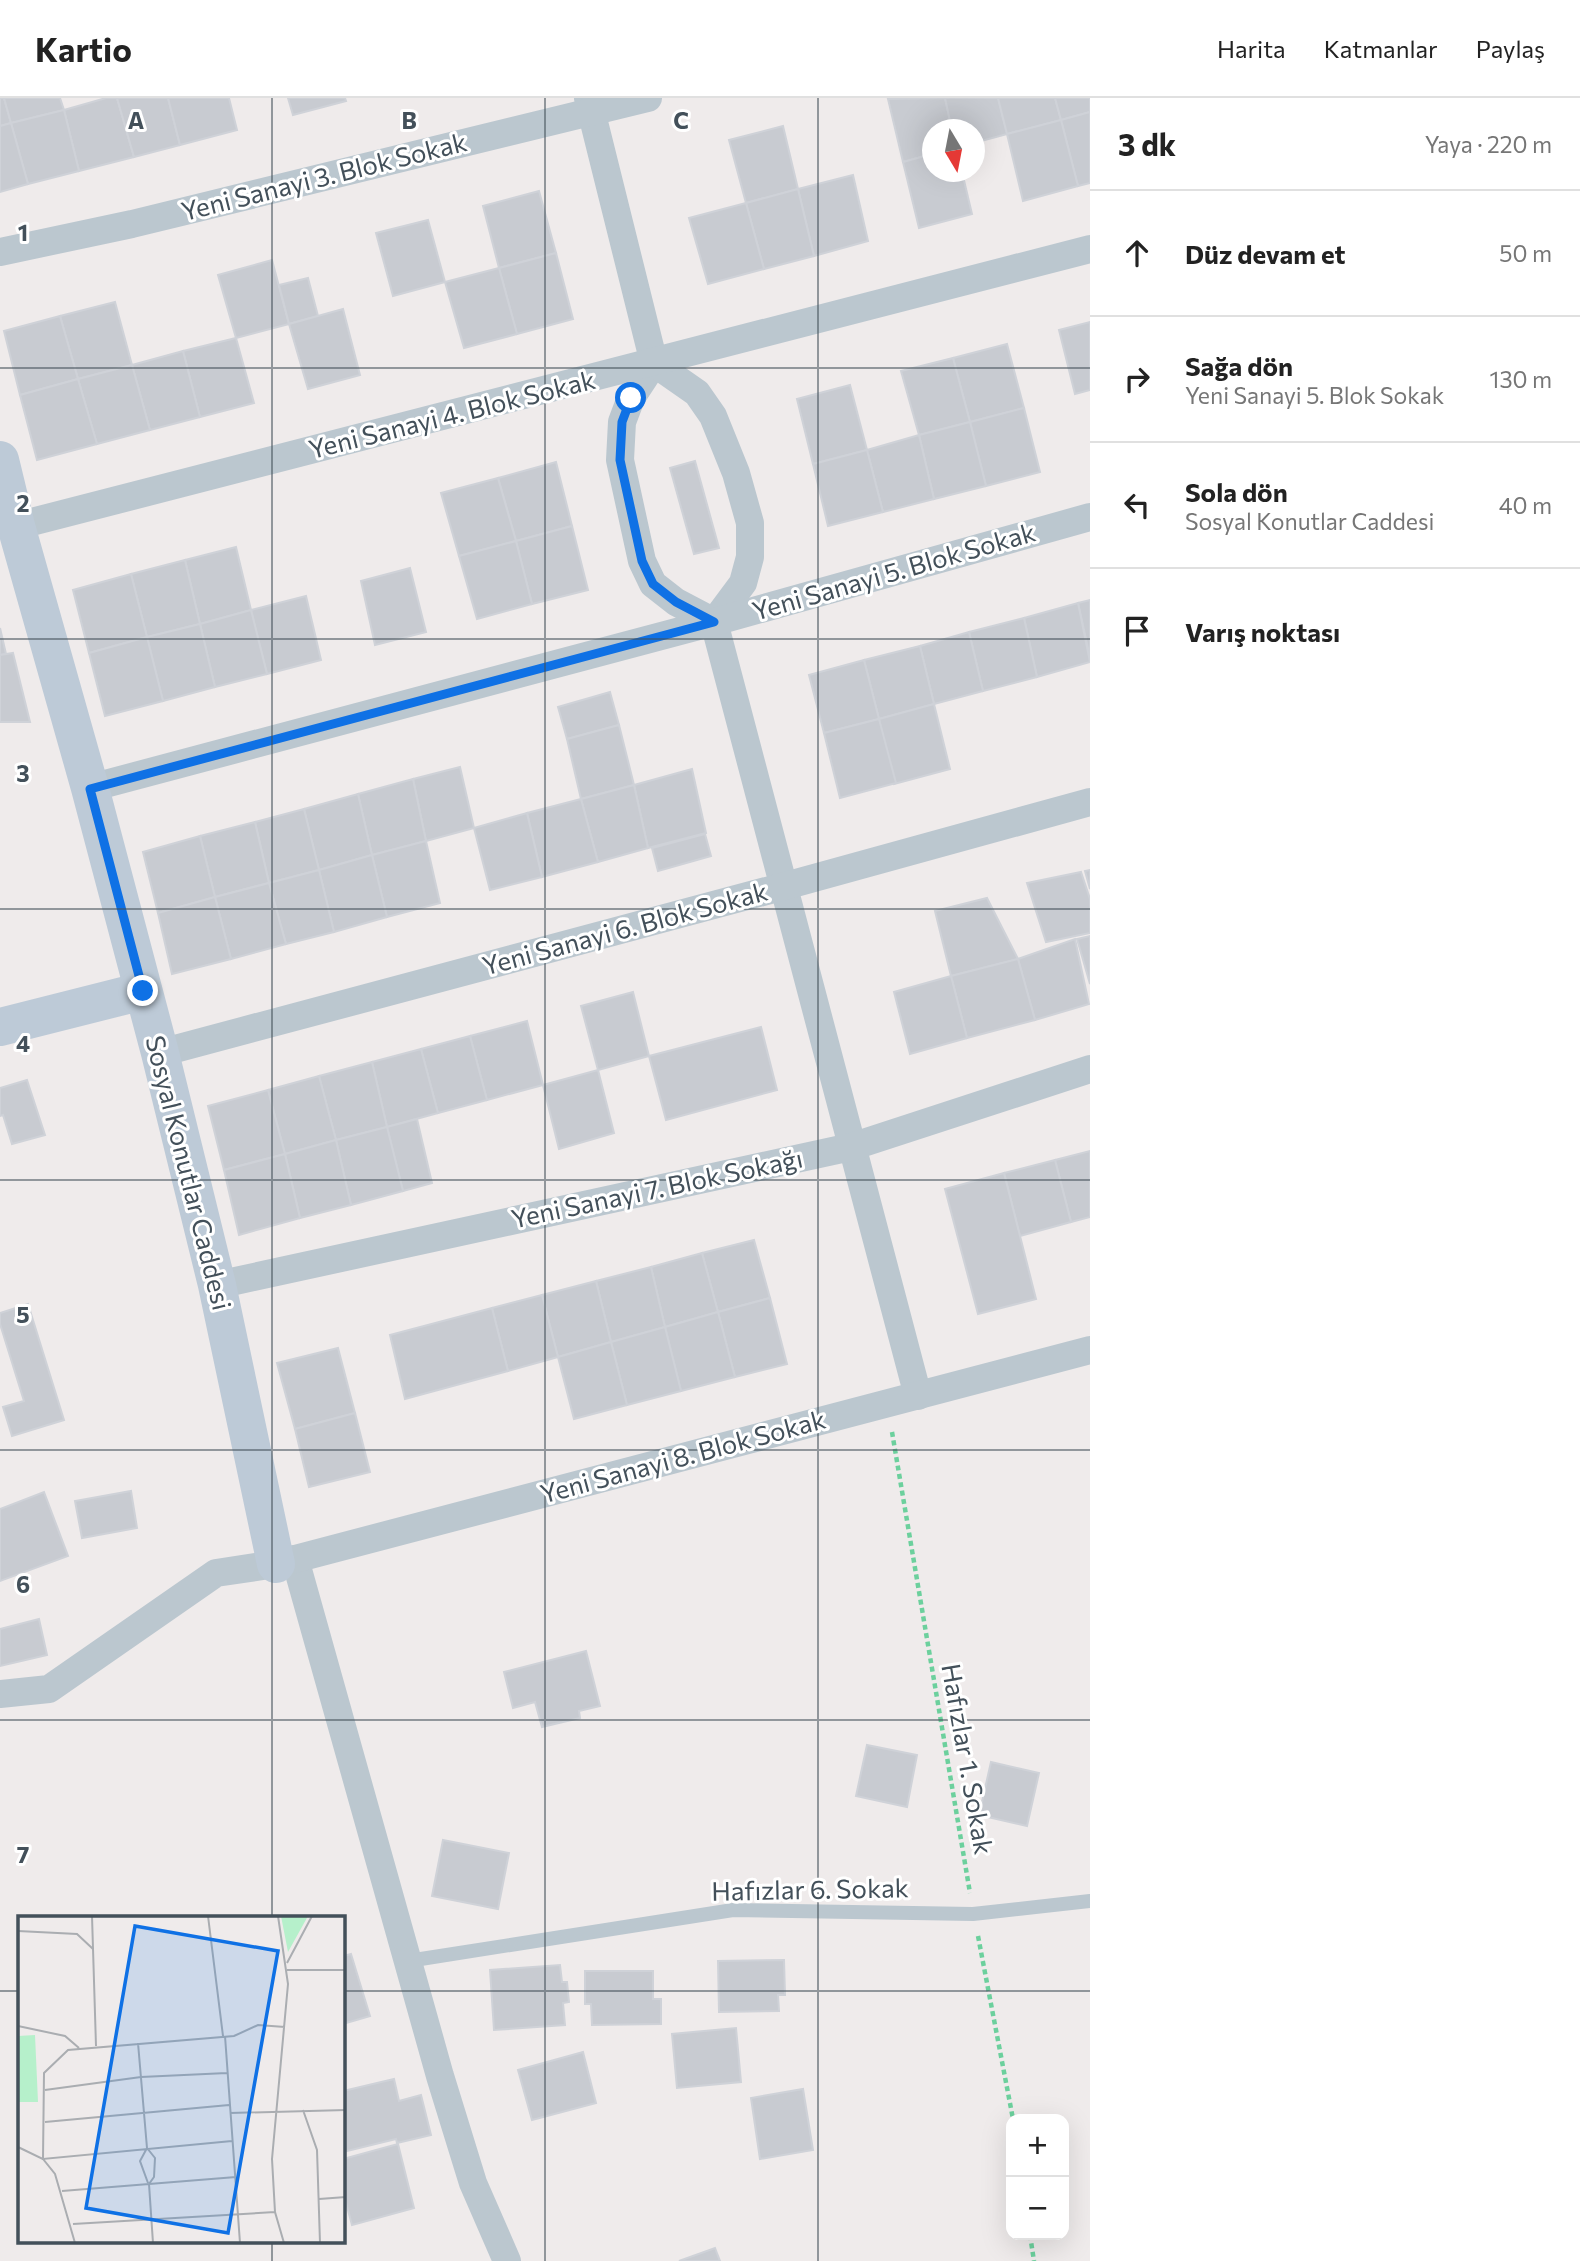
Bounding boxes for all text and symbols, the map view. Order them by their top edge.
text: Kartio [35,28,132,69]
text: Harita [1217,34,1286,63]
text: Katmanlar [1324,34,1438,63]
text: Paylaş [1476,34,1545,63]
text: A [128,106,145,134]
text: B [401,106,417,134]
text: C [673,106,689,134]
north arrow [922,119,985,182]
street label: Yeni Sanayi 3. Blok Sokak [178,125,470,226]
text: 3 dk [1118,125,1176,162]
text: Yaya · 220 m [1425,130,1552,158]
text: 1 [18,218,28,246]
icon: ahead [1118,234,1156,272]
text: Düz devam et [1185,238,1346,269]
text: 50 m [1499,239,1552,267]
text: Sağa dön [1185,350,1293,381]
icon: right [1118,360,1156,398]
street label: Yeni Sanayi 4. Blok Sokak [305,363,598,464]
text: 130 m [1490,365,1552,393]
text: Yeni Sanayi 5. Blok Sokak [1185,381,1444,409]
route start [615,382,646,413]
text: Sola dön [1185,476,1288,507]
icon: left [1118,486,1156,524]
text: 2 [16,489,30,517]
text: 40 m [1499,491,1552,519]
text: Sosyal Konutlar Caddesi [1185,507,1434,535]
street label: Yeni Sanayi 5. Blok Sokak [748,515,1039,626]
icon: arrive [1118,612,1156,650]
text: Varış noktası [1185,616,1340,647]
text: 3 [16,759,30,787]
street label: Yeni Sanayi 6. Blok Sokak [479,875,771,981]
route end [127,975,158,1006]
text: 4 [16,1029,30,1057]
street label: Sosyal Konutlar Caddesi [140,1032,239,1313]
street label: Yeni Sanayi 7. Blok Sokağı [508,1141,805,1234]
text: 5 [16,1300,30,1328]
street label: Yeni Sanayi 8. Blok Sokak [537,1403,829,1509]
text: 6 [16,1570,30,1598]
street label: Hafızlar 1. Sokak [936,1661,1001,1857]
text: 7 [17,1840,29,1868]
street label: Hafızlar 6. Sokak [711,1871,909,1906]
inset map [18,1916,345,2244]
map controls [1006,2114,1069,2240]
button: + [1006,2114,1069,2177]
button: − [1006,2177,1069,2240]

